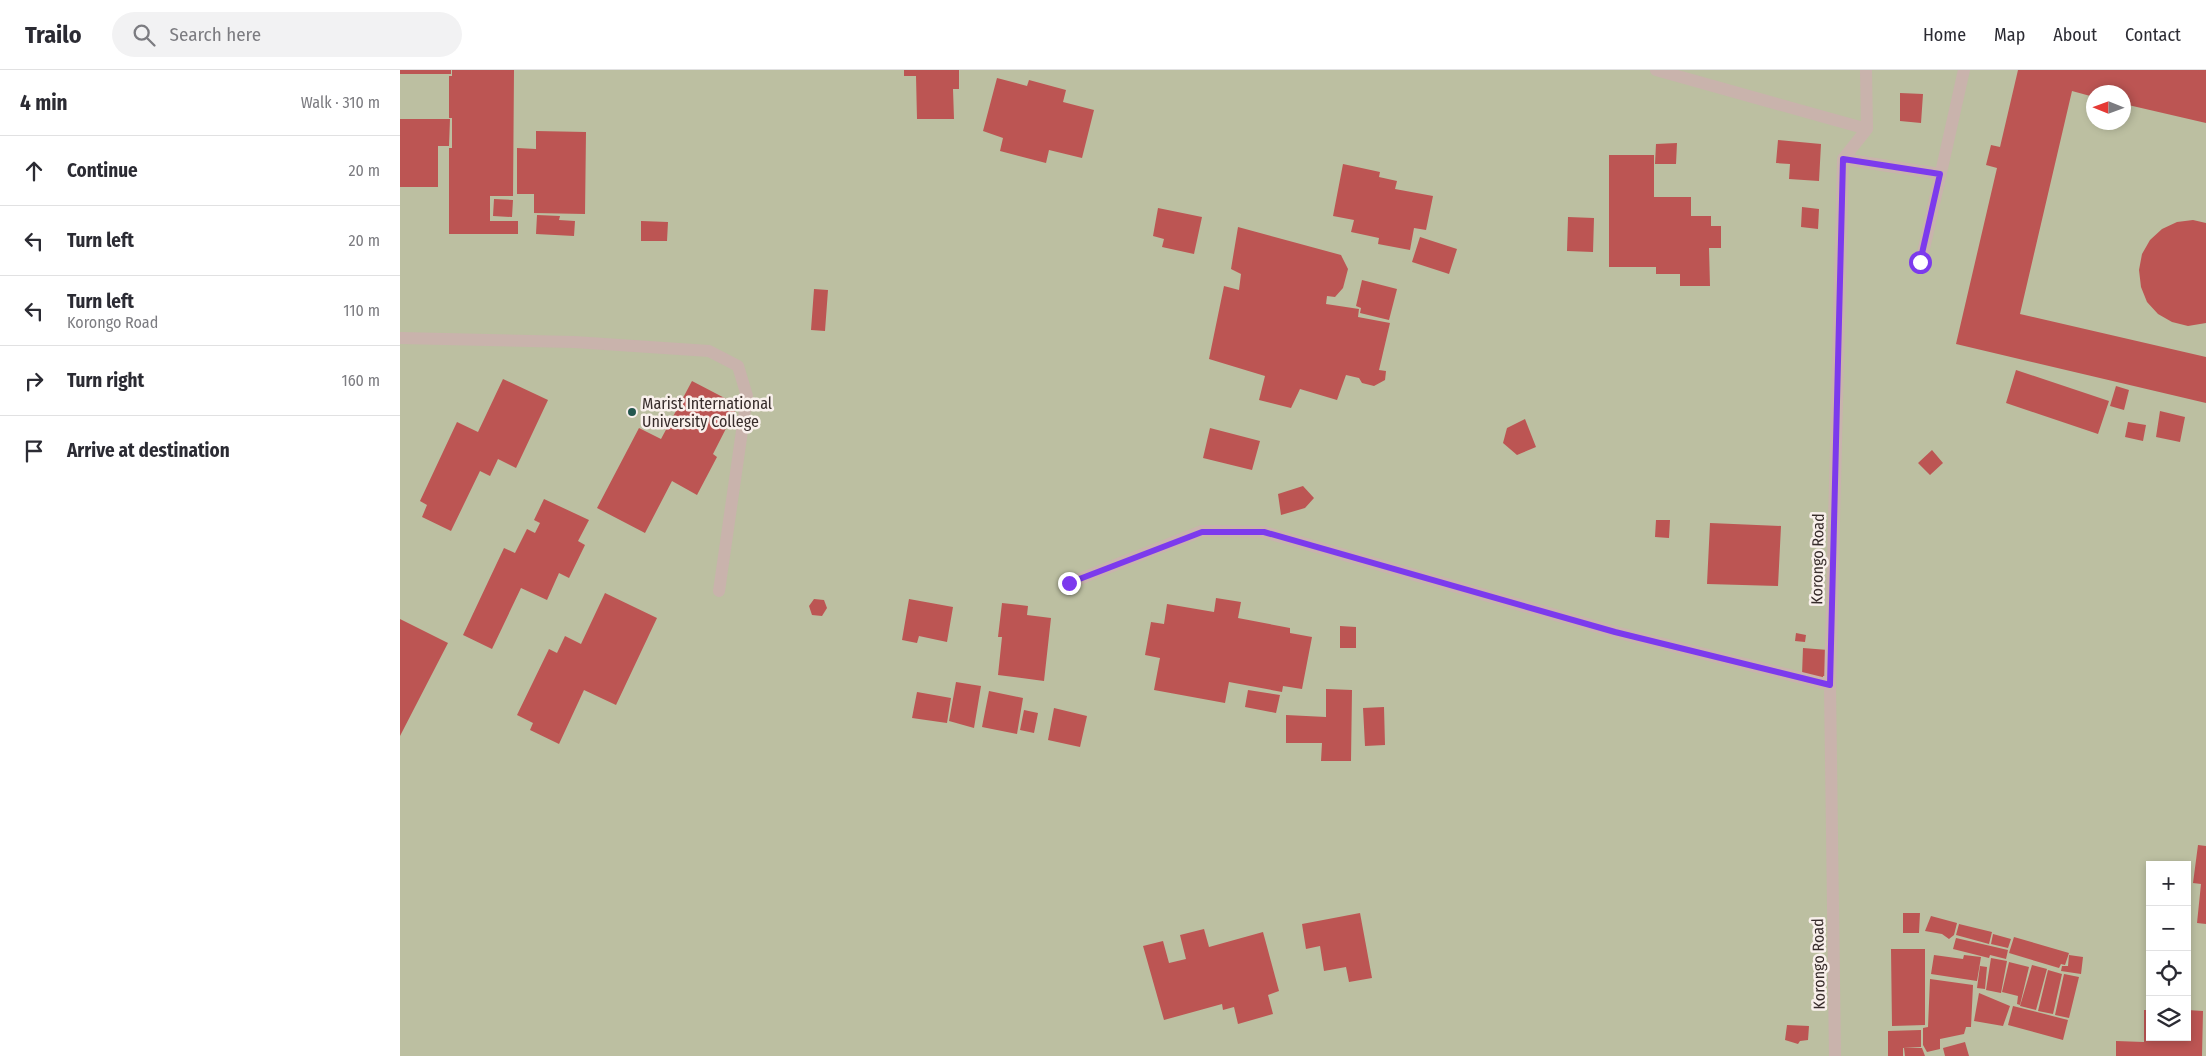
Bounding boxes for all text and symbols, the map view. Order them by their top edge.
search box [112,12,462,57]
text: Trailo [25,21,82,49]
icon: search [130,21,158,49]
text: Search here [170,23,261,46]
text: Home [1923,24,1966,46]
text: Map [1994,24,2025,46]
text: About [2053,24,2097,46]
text: Contact [2125,24,2181,46]
north arrow [2086,85,2131,130]
text: 4 min [20,90,68,116]
text: Walk · 310 m [301,93,380,112]
icon: ahead [20,157,48,185]
text: Continue [67,159,138,182]
text: 20 m [349,161,380,180]
icon: left [20,227,48,255]
text: Turn left [67,229,134,252]
text: 20 m [349,231,380,250]
route start [1909,251,1932,274]
text: Turn left [67,290,134,313]
icon: left [20,297,48,325]
text: 110 m [343,301,380,320]
text: Korongo Road [67,313,158,332]
icon: right [20,367,48,395]
text: Turn right [67,369,144,392]
text: 160 m [341,371,380,390]
place label: Marist International University College [642,394,772,431]
marker: Marist International University College [626,406,638,418]
icon: arrive [20,437,48,465]
text: Arrive at destination [67,439,230,462]
street label: Korongo Road [1807,513,1828,605]
route end [1058,572,1081,595]
map controls [2146,861,2191,1041]
button: + [2146,861,2191,906]
button: − [2146,906,2191,951]
street label: Korongo Road [1808,918,1829,1010]
button: locate [2146,951,2191,996]
button: layers [2146,996,2191,1041]

